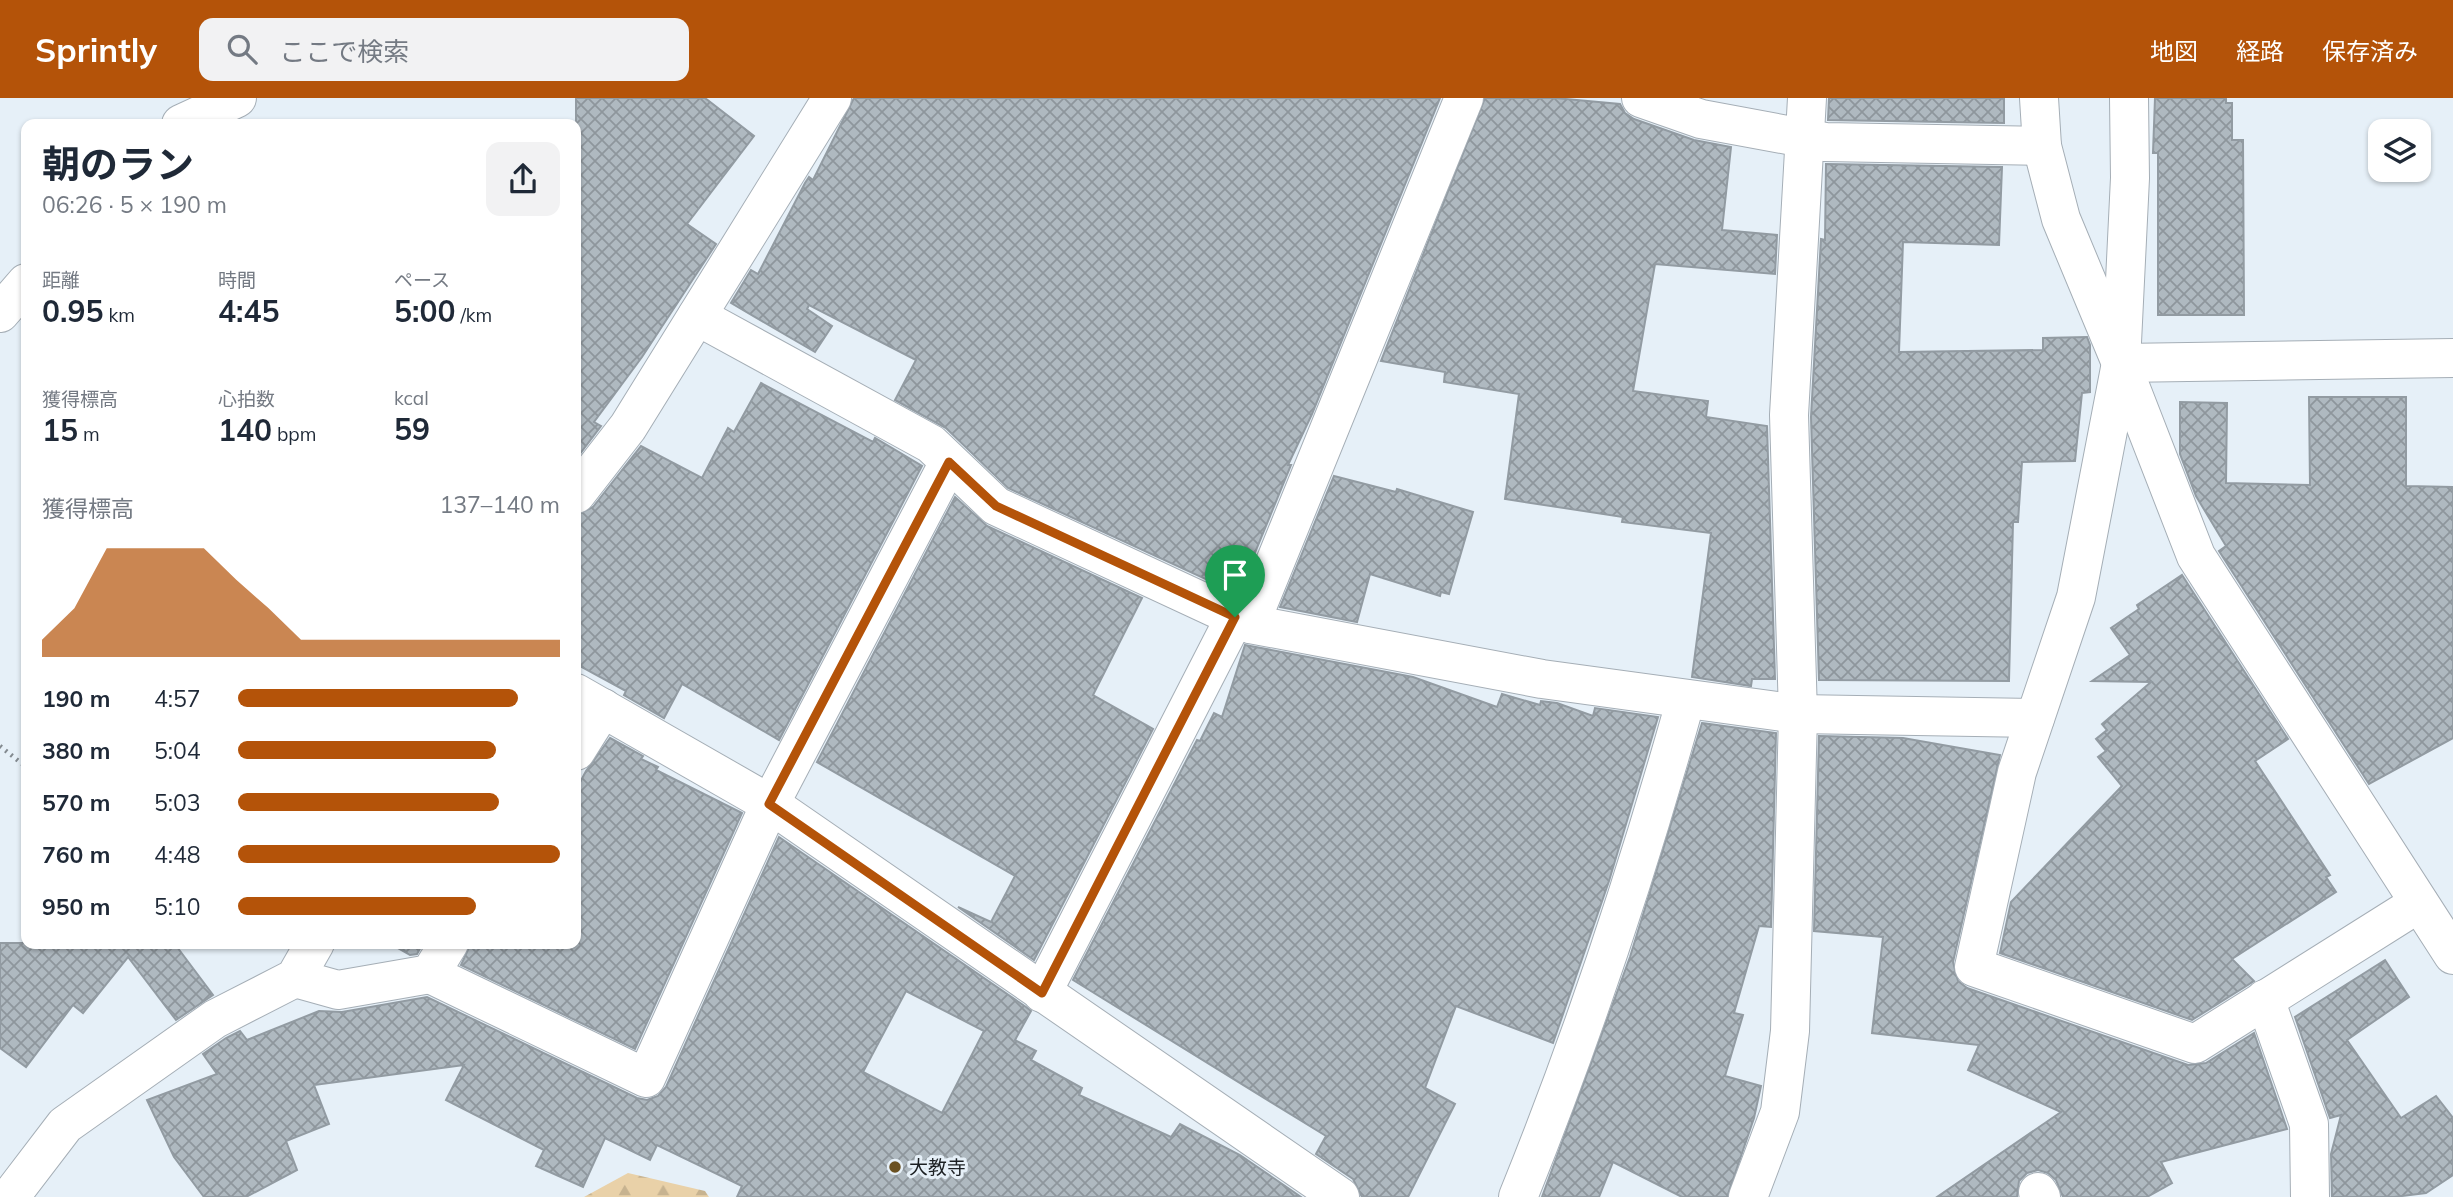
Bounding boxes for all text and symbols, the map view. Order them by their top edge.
search box [199,18,689,81]
text: Sprintly [35,29,157,70]
icon: search [223,30,261,68]
text: ここで検索 [279,35,409,68]
text: 地図 [2150,36,2198,66]
text: 経路 [2236,36,2284,66]
text: 保存済み [2322,36,2418,66]
map controls [2368,119,2431,182]
button: layers [2368,119,2431,182]
text: 朝のラン [42,140,194,188]
button: share [486,142,560,216]
text: 06:26 · 5 × 190 m [42,190,227,219]
text: 距離 [42,268,80,292]
text: 時間 [218,268,256,292]
text: ペース [394,268,450,292]
text: 0.95 [42,292,103,330]
text: 4:45 [218,292,279,330]
text: 5:00 [394,292,455,330]
text: km [103,303,135,327]
text: /km [455,303,492,327]
text: kcal [394,386,429,410]
text: 獲得標高 [42,387,118,411]
text: 心拍数 [218,387,275,411]
text: 59 [394,410,430,448]
text: 15 [42,411,78,449]
text: 140 [218,411,272,449]
text: m [78,422,100,446]
text: bpm [272,422,316,446]
text: 137–140 m [439,490,560,519]
text: 獲得標高 [42,494,134,523]
pin [1205,545,1265,617]
icon: arrive [1216,556,1254,594]
text: 190 m [42,684,110,713]
text: 4:57 [154,684,201,713]
text: 380 m [42,736,110,765]
text: 5:04 [154,736,201,765]
text: 570 m [42,788,110,817]
text: 5:03 [154,788,201,817]
text: 760 m [42,840,110,869]
text: 4:48 [154,840,201,869]
text: 950 m [42,892,110,921]
text: 5:10 [154,892,201,921]
place label: 大教寺 [909,1155,966,1179]
marker: 大教寺 [887,1159,903,1175]

